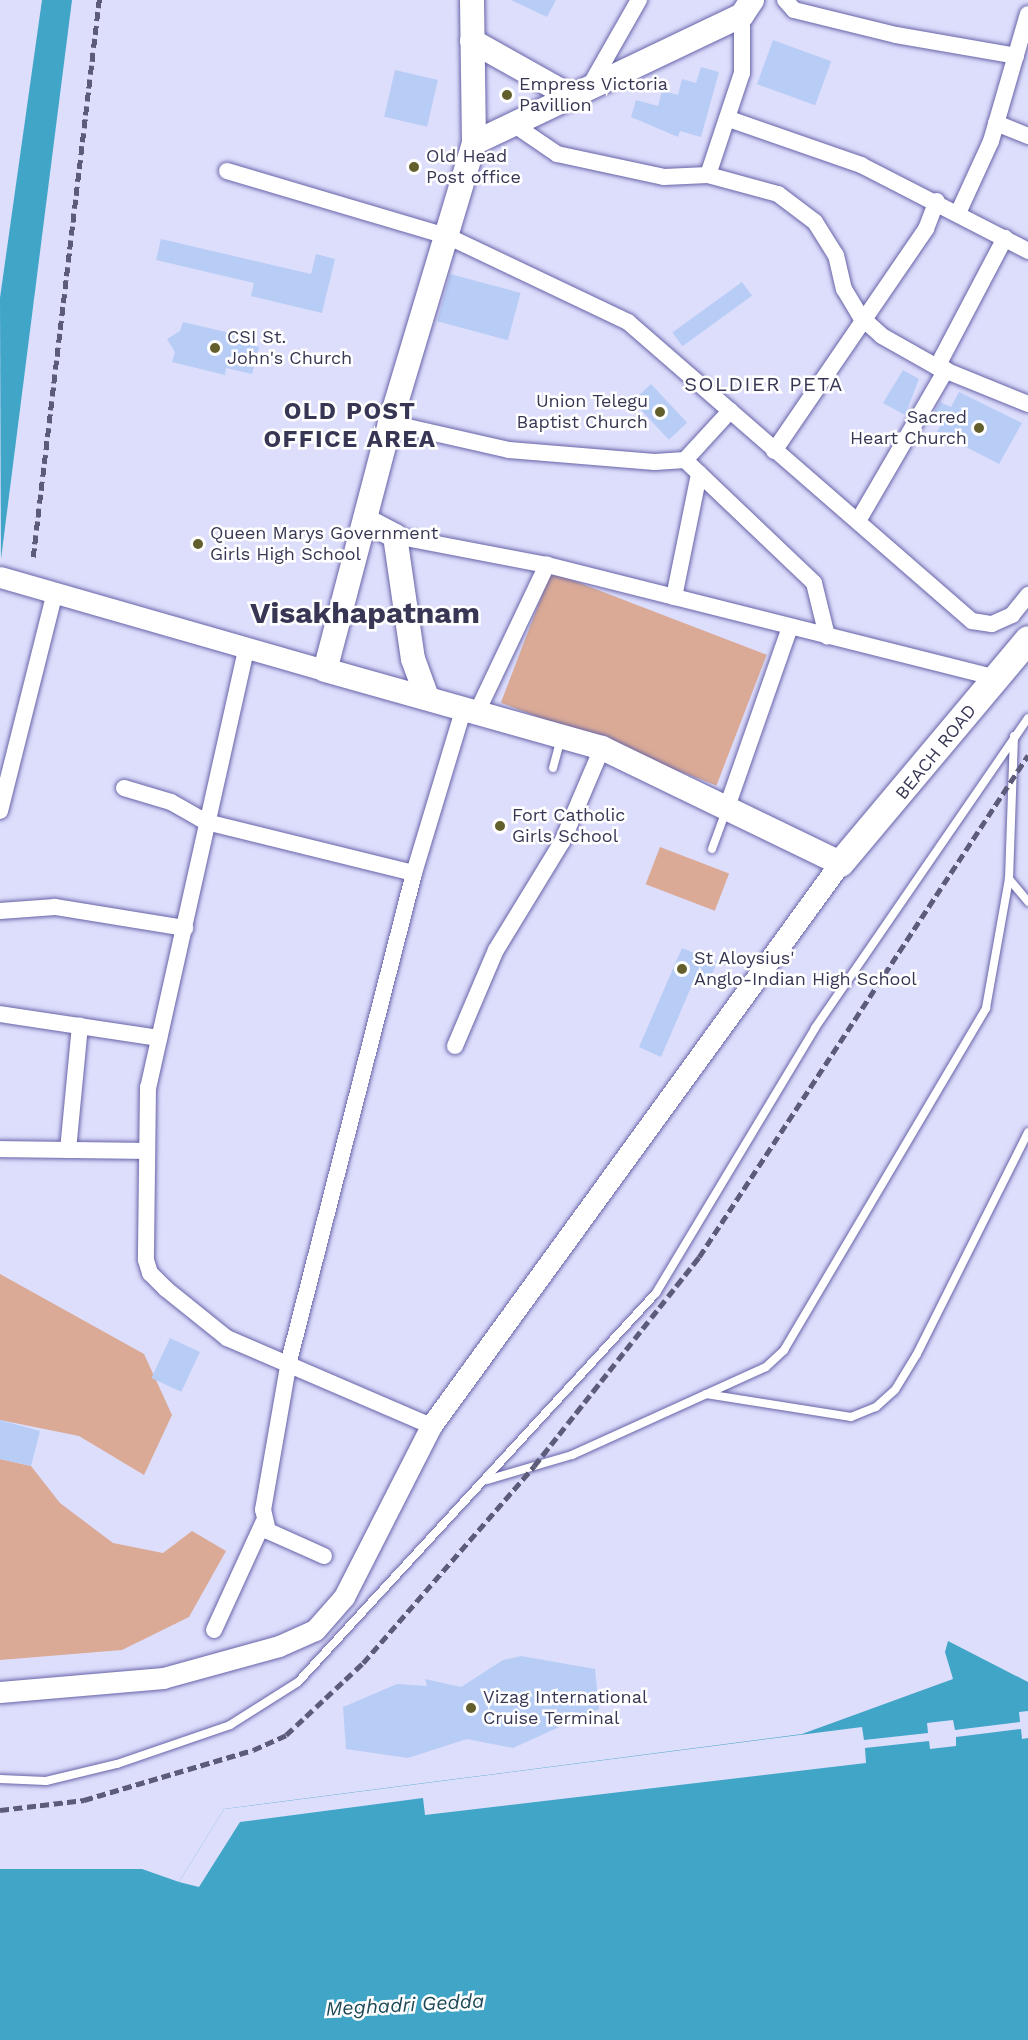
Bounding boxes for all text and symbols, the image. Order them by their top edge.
place label: Empress Victoria Pavillion [519,74,669,116]
marker: Empress Victoria Pavillion [500,88,514,102]
place label: Old Head Post office [426,146,521,188]
marker: Old Head Post office [407,160,421,174]
place label: CSI St. John's Church [227,327,352,370]
marker: CSI St. John's Church [208,341,222,355]
district label: SOLDIER PETA [684,372,844,396]
place label: Union Telegu Baptist Church [517,391,648,434]
district label: OLD POST OFFICE AREA [263,398,437,454]
marker: Union Telegu Baptist Church [653,405,667,419]
place label: Sacred Heart Church [850,407,967,450]
marker: Sacred Heart Church [972,421,986,435]
place label: Queen Marys Government Girls High School [210,523,438,566]
marker: Queen Marys Government Girls High School [191,537,205,551]
district label: Visakhapatnam [250,595,480,631]
street label: BEACH ROAD [891,700,981,804]
place label: Fort Catholic Girls School [512,805,625,848]
marker: Fort Catholic Girls School [493,819,507,833]
place label: St Aloysius' Anglo-Indian High School [694,948,917,990]
marker: St Aloysius' Anglo-Indian High School [675,962,689,976]
place label: Vizag International Cruise Terminal [483,1687,647,1730]
marker: Vizag International Cruise Terminal [464,1701,478,1715]
water label: Meghadri Gedda [325,1989,485,2021]

